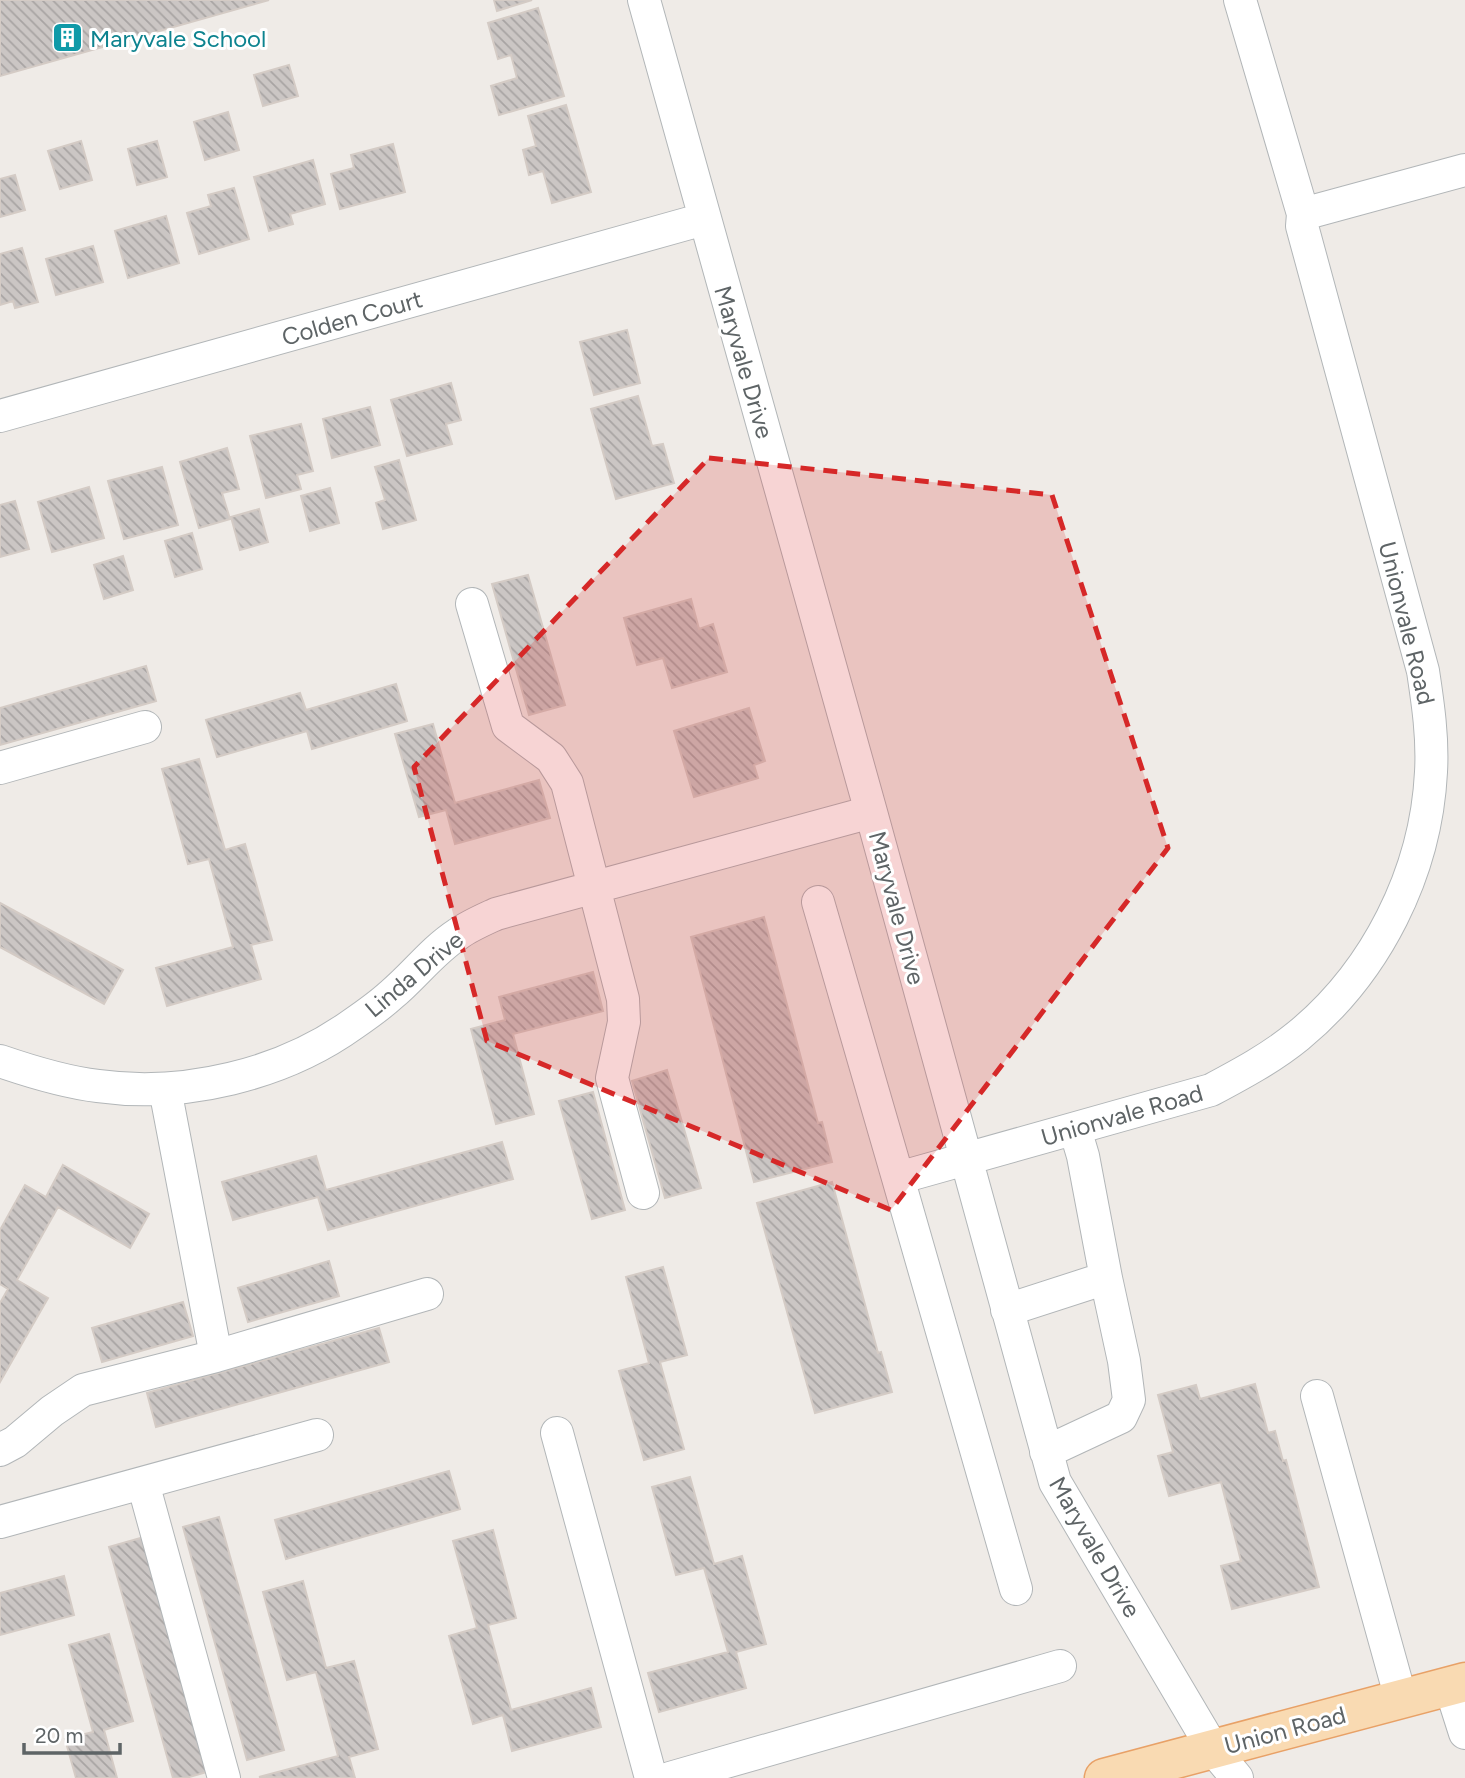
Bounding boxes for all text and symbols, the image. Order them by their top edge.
building icon: Maryvale School [50,21,84,55]
place label: Maryvale School [90,24,266,53]
street label: Maryvale Drive [708,282,780,442]
street label: Colden Court [278,284,426,352]
street label: Unionvale Road [1373,538,1441,708]
street label: Maryvale Drive [863,828,931,988]
street label: Linda Drive [359,925,469,1023]
street label: Unionvale Road [1038,1078,1206,1152]
street label: Maryvale Drive [1043,1472,1147,1622]
street label: Union Road [1221,1700,1349,1760]
scale bar [24,1712,121,1756]
text: 20 m [35,1723,83,1748]

